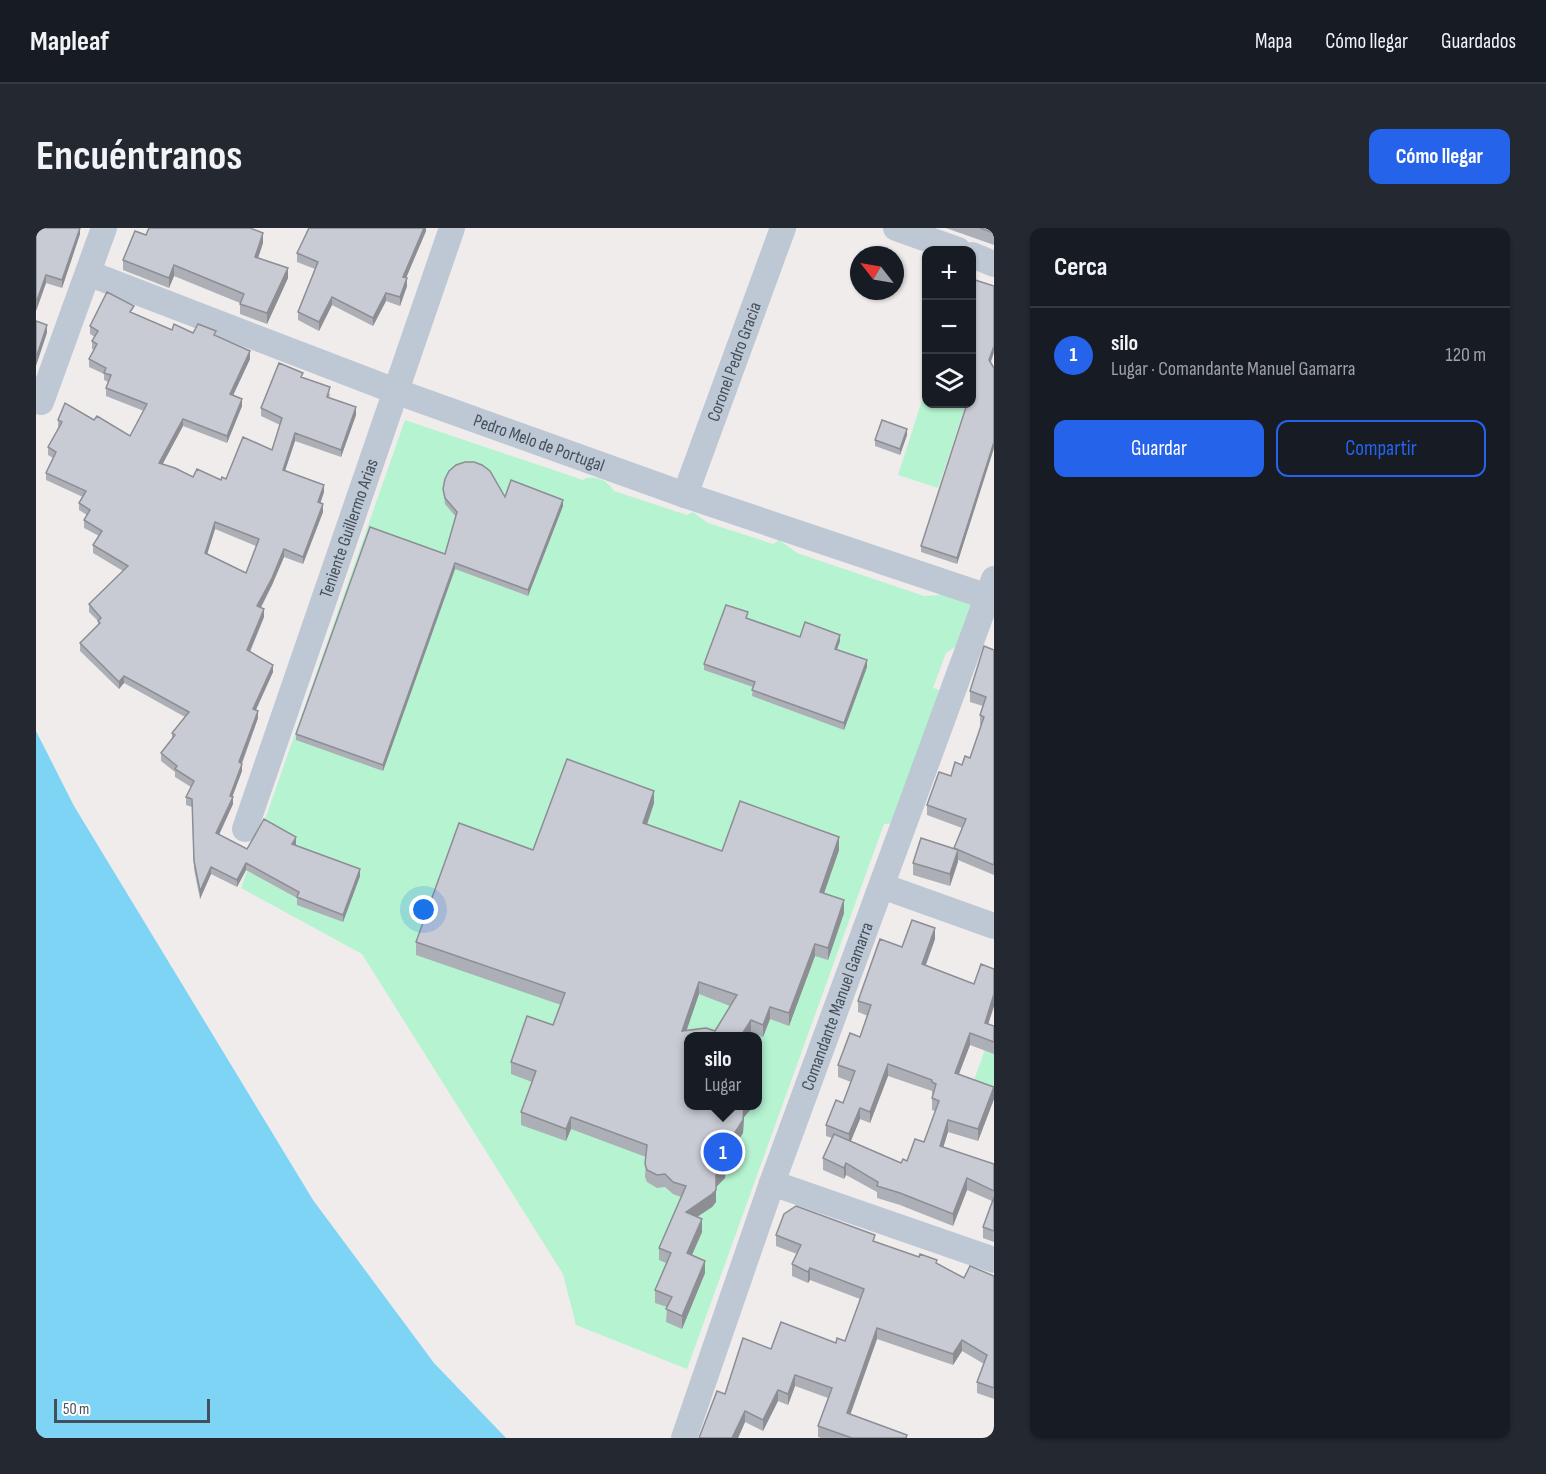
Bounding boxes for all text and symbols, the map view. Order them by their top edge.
text: Mapleaf [30,25,109,58]
text: Mapa [1255,29,1292,54]
text: Cómo llegar [1325,29,1408,54]
text: Guardados [1441,29,1516,54]
button: Cómo llegar [1369,129,1510,184]
text: Encuéntranos [36,131,242,182]
north arrow [850,246,904,300]
map controls [922,246,976,408]
button: + [922,246,976,300]
text: Cerca [1054,252,1107,283]
street label: Coronel Pedro Gracia [702,299,765,424]
button: − [922,300,976,354]
text: silo [1111,330,1138,357]
text: 1 [1070,343,1077,367]
text: 120 m [1446,343,1486,367]
button: layers [922,354,976,408]
text: Lugar · Comandante Manuel Gamarra [1111,357,1356,381]
street label: Pedro Melo de Portugal [471,410,607,476]
button: Guardar [1054,420,1264,477]
button: Compartir [1276,420,1486,477]
street label: Teniente Guillermo Arias [315,456,382,601]
your location [409,895,438,924]
street label: Comandante Manuel Gamarra [796,919,877,1093]
popup [684,1032,762,1110]
text: silo [705,1046,732,1073]
text: Lugar [705,1073,741,1097]
pin: 1 [704,1130,742,1174]
scale bar [54,1396,210,1424]
text: 50 m [63,1400,89,1419]

